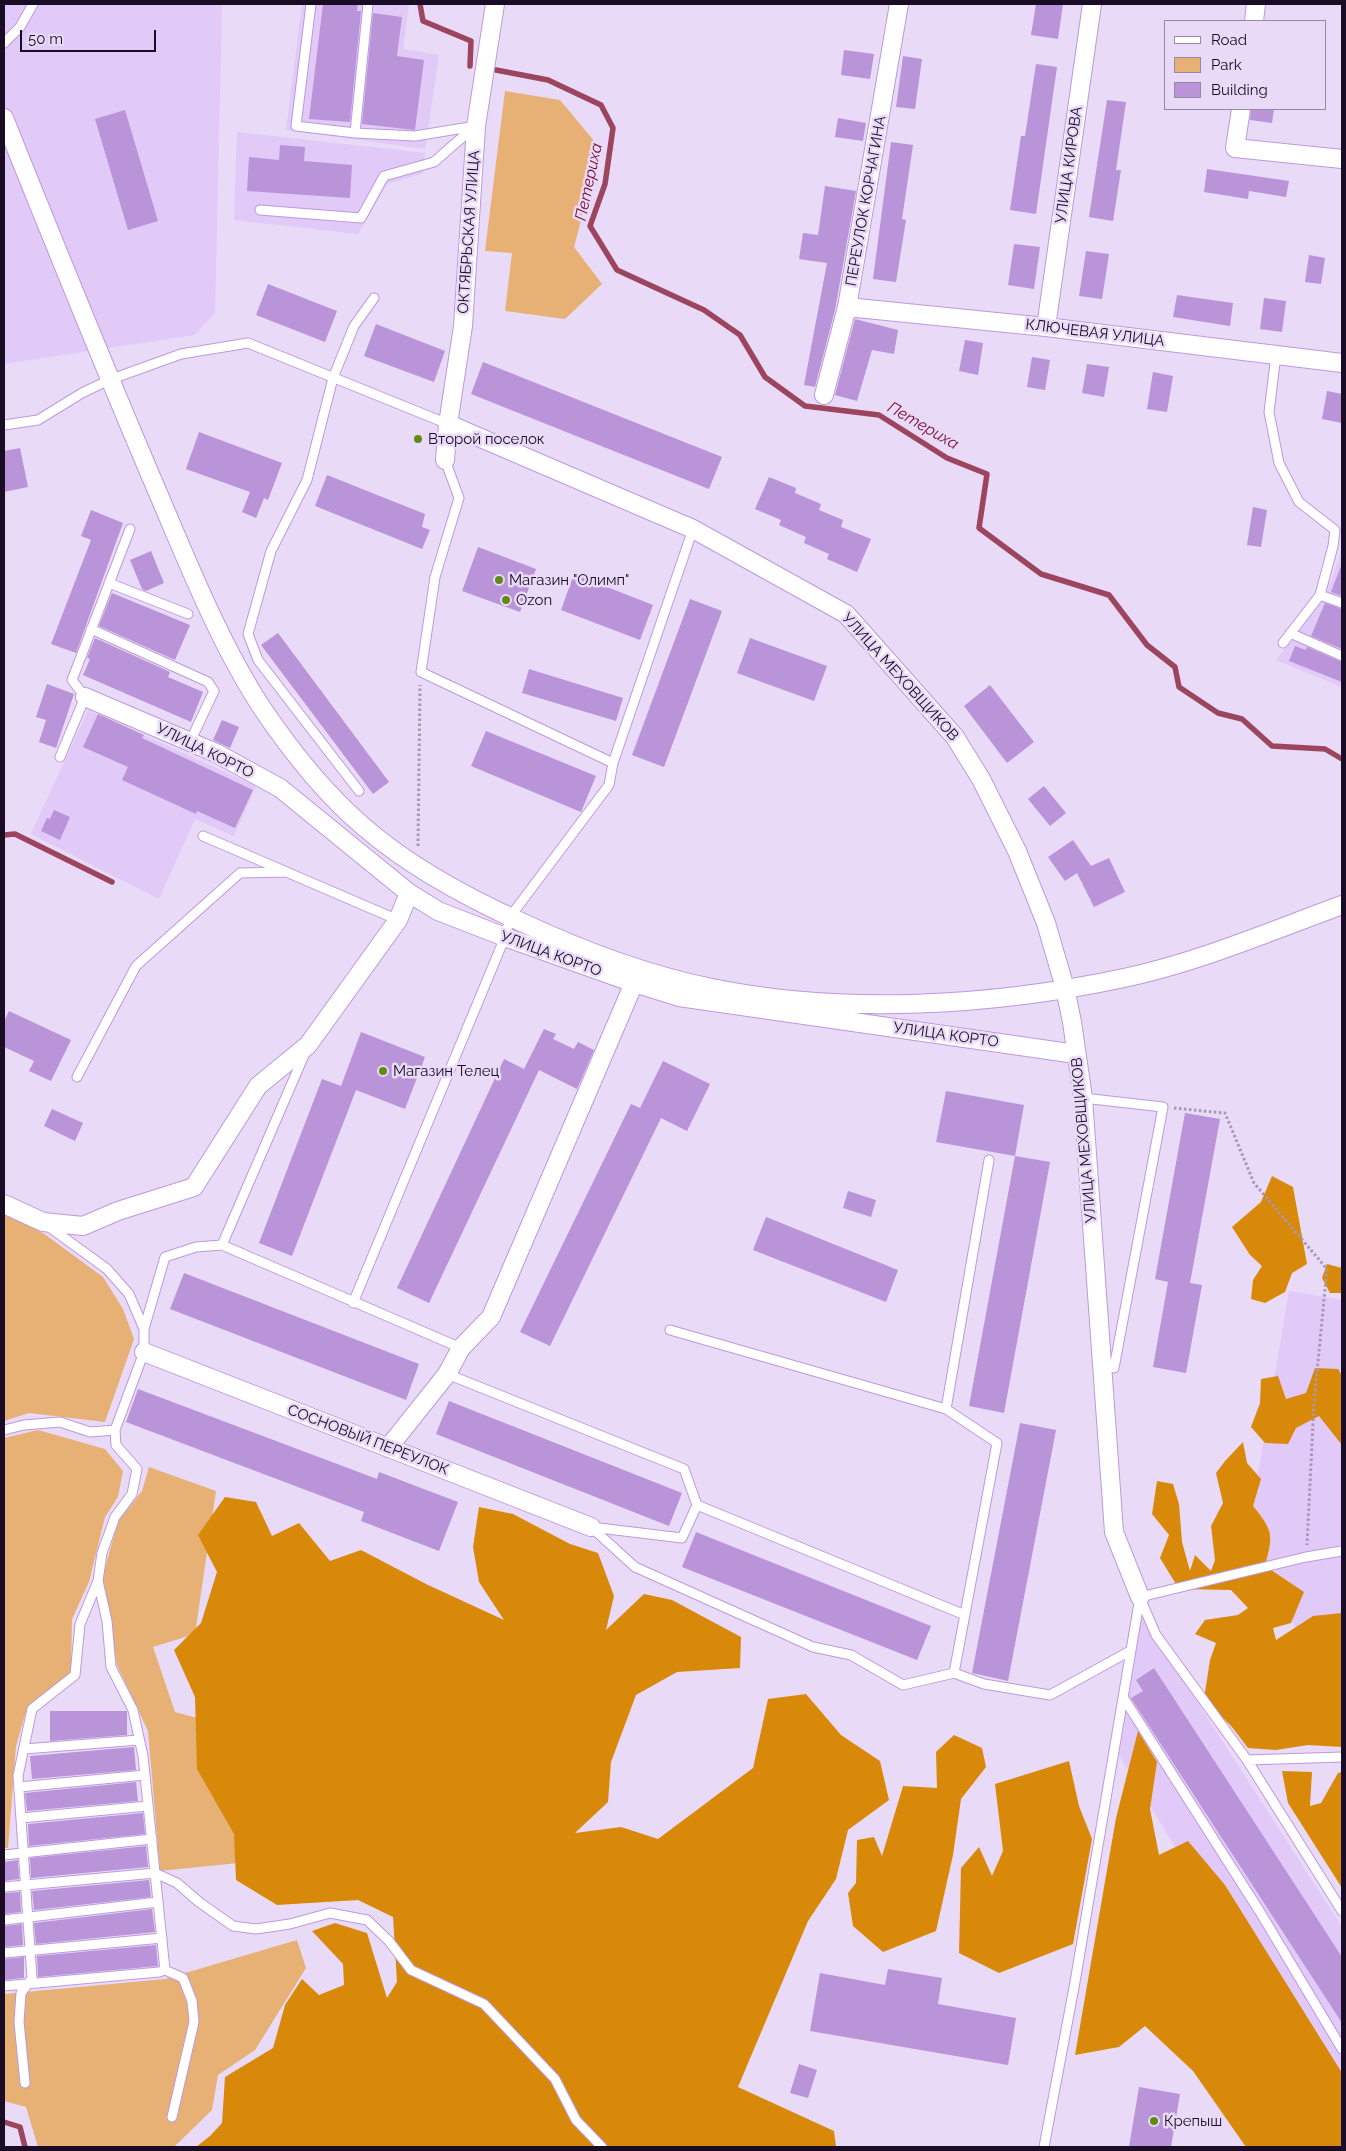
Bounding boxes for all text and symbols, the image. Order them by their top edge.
scale bar [22,20,159,52]
legend [1164,20,1326,110]
text: 50 m [28,30,63,48]
text: Road [1211,31,1247,49]
text: Park [1211,56,1242,74]
text: Building [1211,81,1268,99]
street label: УЛИЦА КИРОВА [1052,105,1086,225]
street label: ПЕРЕУЛОК КОРЧАГИНА [842,114,890,288]
water label: Петериха [571,141,607,223]
street label: ОКТЯБРЬСКАЯ УЛИЦА [454,150,484,314]
street label: КЛЮЧЕВАЯ УЛИЦА [1024,316,1166,350]
water label: Петериха [884,398,962,454]
place label: Второй поселок [428,430,545,448]
marker: Второй поселок [412,433,424,445]
place label: Магазин "Олимп" [509,571,629,589]
marker: Магазин "Олимп" [493,574,505,586]
place label: Ozon [516,591,552,609]
marker: Ozon [500,594,512,606]
street label: УЛИЦА МЕХОВЩИКОВ [838,609,962,745]
street label: УЛИЦА КОРТО [153,720,257,782]
street label: УЛИЦА КОРТО [498,927,604,981]
street label: УЛИЦА КОРТО [892,1019,1000,1051]
street label: УЛИЦА МЕХОВЩИКОВ [1068,1057,1100,1223]
place label: Магазин Телец [393,1062,499,1080]
marker: Магазин Телец [377,1065,389,1077]
street label: СОСНОВЫЙ ПЕРЕУЛОК [285,1401,451,1479]
place label: Крепыш [1164,2112,1222,2130]
marker: Крепыш [1148,2115,1160,2127]

